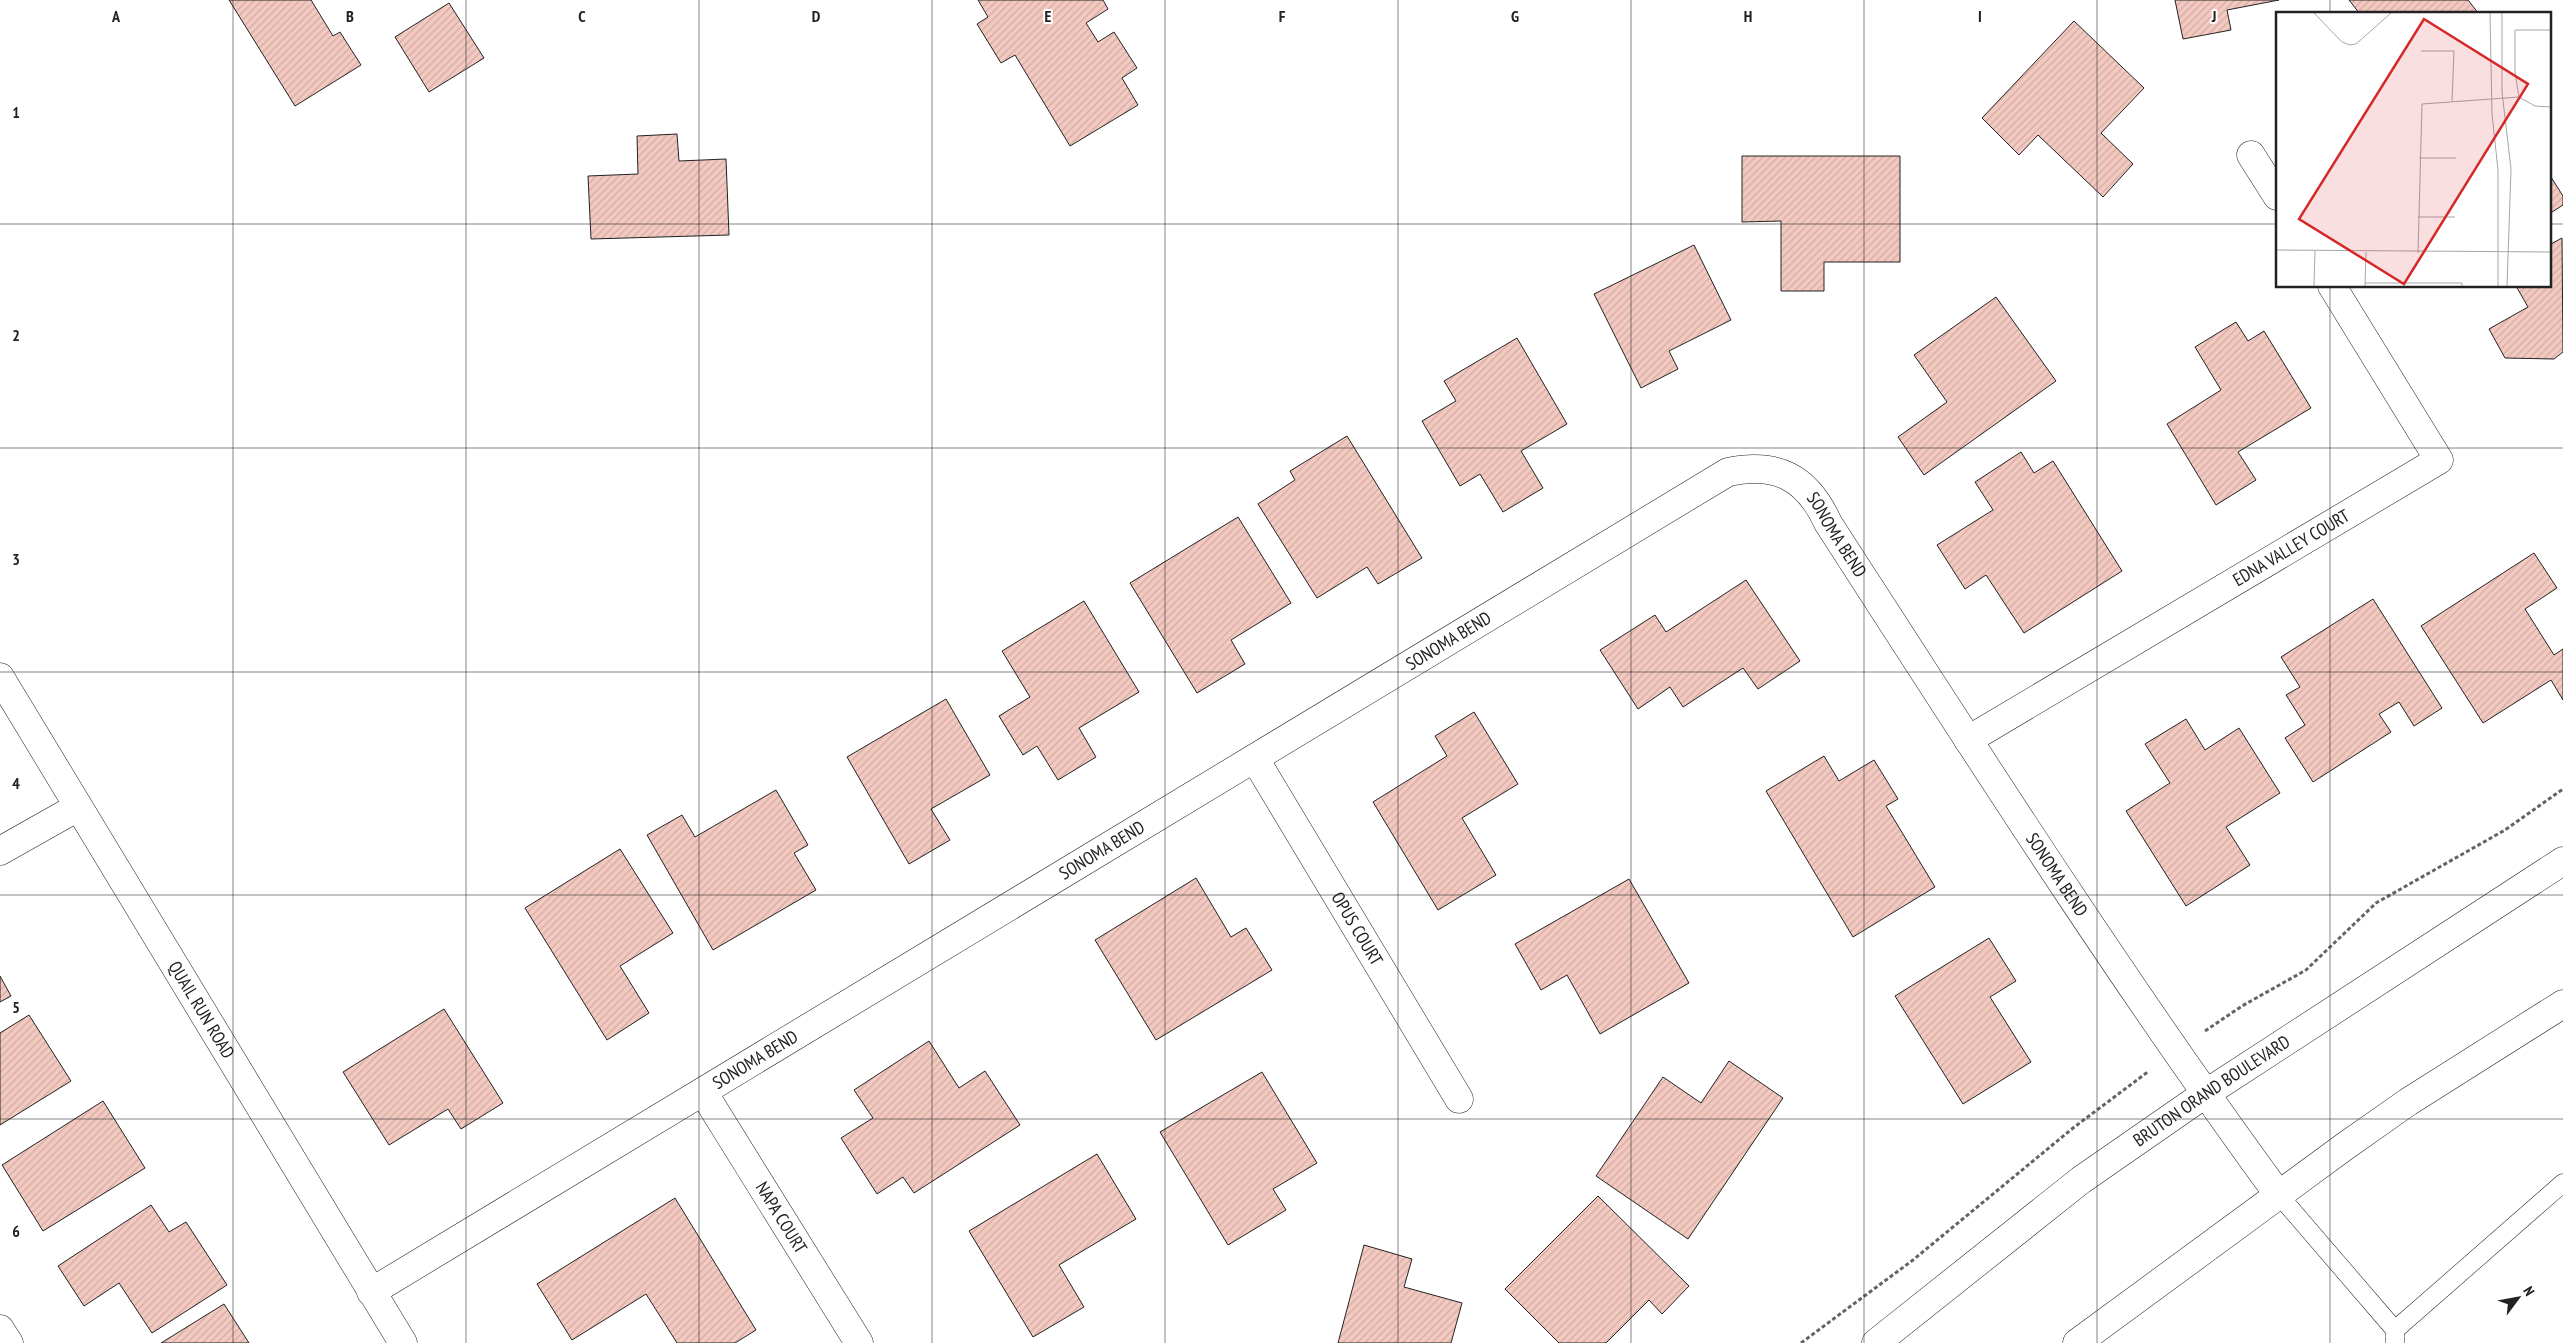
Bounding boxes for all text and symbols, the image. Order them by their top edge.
text: A [111,6,121,26]
text: B [346,6,354,26]
text: C [578,6,586,26]
text: D [812,6,821,26]
text: E [1045,6,1052,26]
text: F [1279,6,1286,26]
text: G [1511,6,1519,26]
text: H [1744,6,1752,26]
text: I [1978,6,1982,26]
text: J [2211,6,2216,26]
inset map [2276,12,2550,288]
text: 1 [12,102,20,122]
text: 2 [12,325,20,345]
street label: SONOMA BEND [1802,487,1872,581]
street label: EDNA VALLEY COURT [2228,504,2353,591]
text: 3 [12,549,20,569]
street label: SONOMA BEND [1401,606,1495,675]
text: 4 [12,773,20,793]
street label: SONOMA BEND [1055,815,1149,885]
street label: SONOMA BEND [2021,828,2093,921]
street label: OPUS COURT [1326,887,1388,970]
street label: QUAIL RUN ROAD [164,957,240,1062]
text: 5 [12,997,20,1017]
street label: SONOMA BEND [708,1025,802,1094]
street label: BRUTON ORAND BOULEVARD [2128,1030,2294,1151]
street label: NAPA COURT [751,1177,812,1258]
text: 6 [12,1221,20,1241]
north arrow [2493,1273,2543,1323]
text: N [2519,1283,2539,1299]

